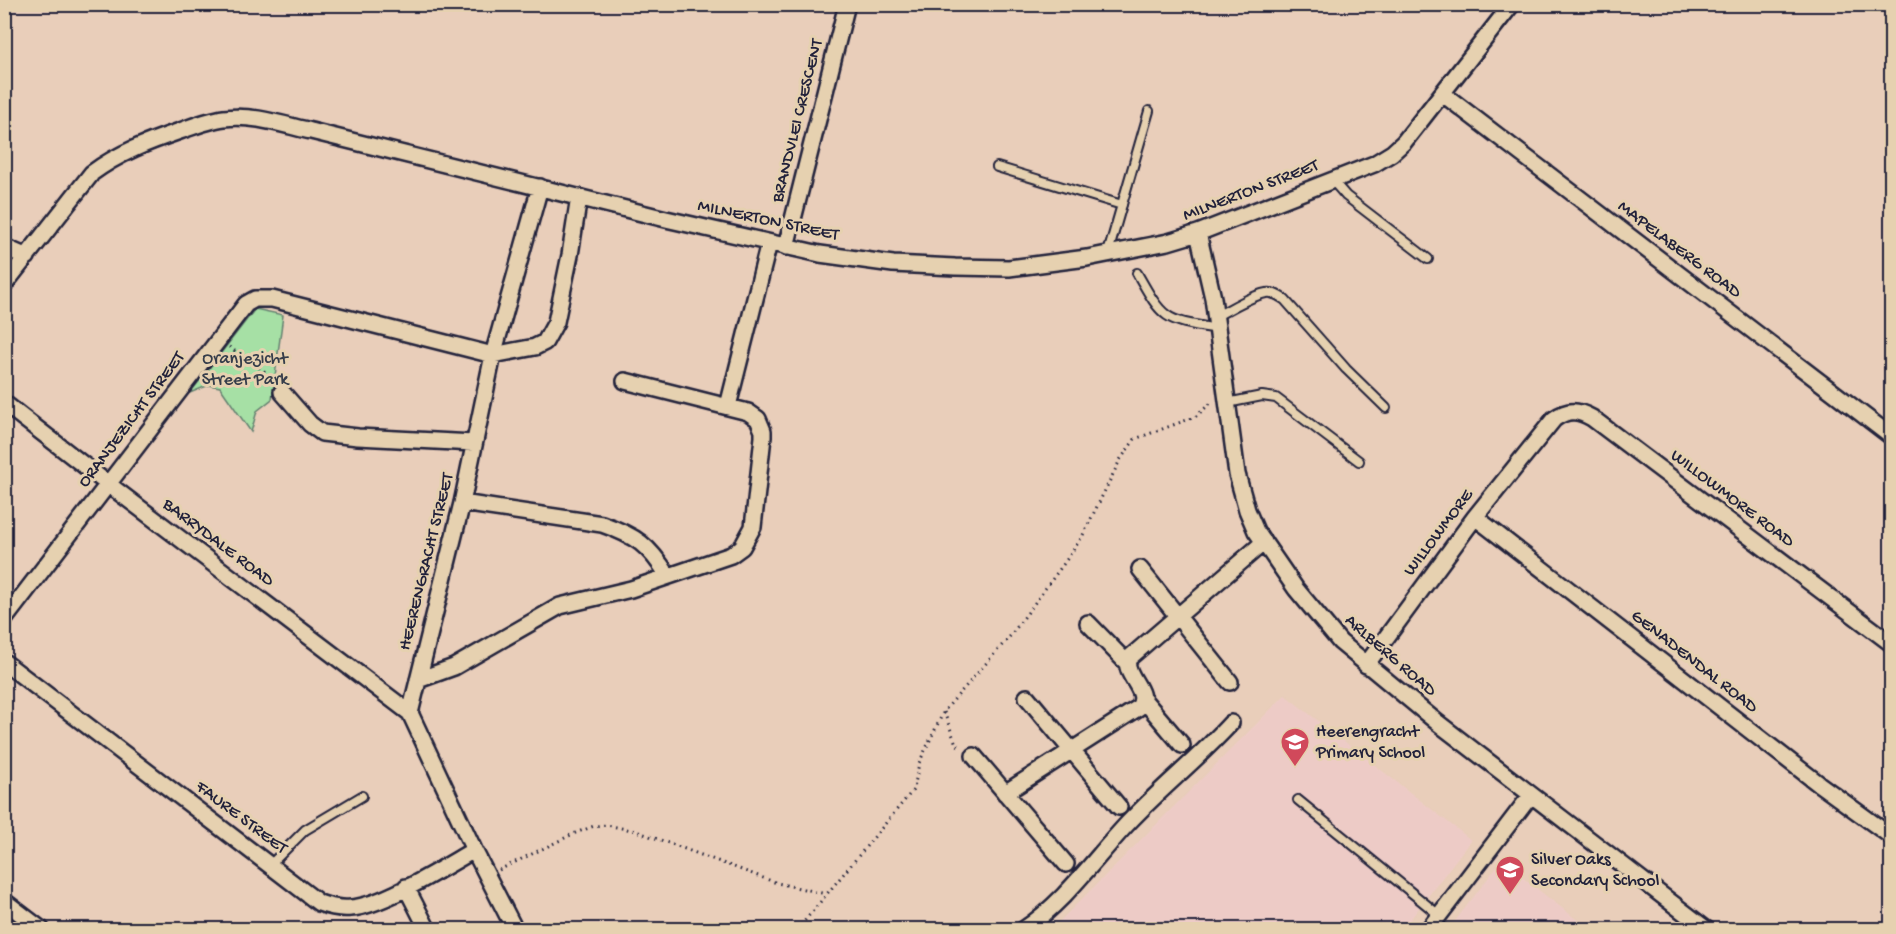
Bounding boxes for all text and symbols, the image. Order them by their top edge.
street label: BRANDVLEI CRESCENT [767,36,829,206]
street label: MILNERTON STREET [1180,155,1323,227]
street label: MILNERTON STREET [696,196,841,246]
street label: MAPELABERG ROAD [1613,197,1745,304]
street label: ORANJEZICHT STREET [74,347,191,492]
park label: Oranjezicht Street Park [202,349,290,391]
street label: WILLOWMORE ROAD [1666,446,1798,553]
street label: HEERENGRACHT STREET [395,470,459,653]
street label: WILLOWMORE [1400,485,1479,580]
street label: BARRYDALE ROAD [157,494,278,592]
street label: GENADENDAL ROAD [1626,606,1762,718]
street label: ARLBERG ROAD [1340,610,1440,702]
place label: Heerengracht Primary School [1315,722,1425,764]
school or university icon: Heerengracht Primary School [1279,726,1311,768]
street label: FAURE STREET [190,776,292,860]
place label: Silver Oaks Secondary School [1531,850,1660,892]
school or university icon: Silver Oaks Secondary School [1494,854,1526,896]

